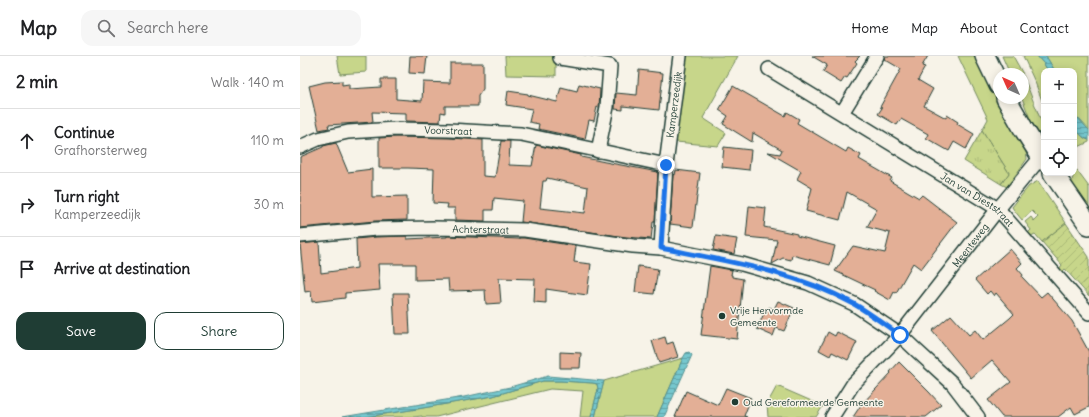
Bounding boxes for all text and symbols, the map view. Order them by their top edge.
search box [81,10,361,46]
text: Map [20,16,57,40]
icon: search [95,17,117,39]
text: Search here [127,18,208,37]
text: Home [851,19,889,37]
text: Map [911,19,938,37]
text: About [960,19,998,37]
text: Contact [1020,19,1069,37]
north arrow [993,68,1029,104]
map controls [1041,68,1077,176]
button: + [1041,68,1077,104]
text: 2 min [16,71,58,93]
street label: Kamperzeedijk [663,71,684,139]
text: Walk · 140 m [211,74,284,91]
button: − [1041,104,1077,140]
text: Continue [54,123,115,142]
street label: Voorstraat [424,123,473,138]
icon: ahead [16,130,38,152]
text: 110 m [251,132,284,149]
button: locate [1041,140,1077,176]
text: Grafhorsterweg [54,142,147,159]
route end [657,156,675,174]
street label: Jan van Dieststraat [938,169,1017,230]
text: Turn right [54,187,119,206]
icon: right [16,194,38,216]
text: 30 m [254,196,284,213]
text: Kamperzeedijk [54,206,141,223]
street label: Meenteweg [949,220,991,270]
street label: Achterstraat [452,222,510,236]
icon: arrive [16,258,38,280]
text: Arrive at destination [54,259,190,278]
place label: Vrije Hervormde Gemeente [730,304,803,329]
marker: Vrije Hervormde Gemeente [717,311,727,321]
button: Save [16,312,146,350]
button: Share [154,312,284,350]
route start [891,326,909,344]
place label: Oud Gereformeerde Gemeente [743,396,883,409]
marker: Oud Gereformeerde Gemeente [730,397,740,407]

